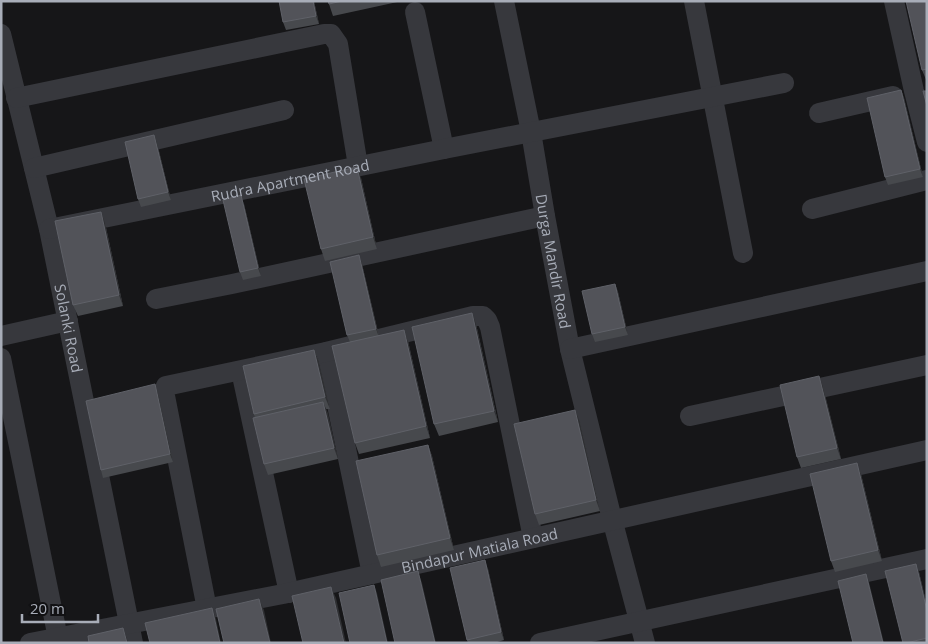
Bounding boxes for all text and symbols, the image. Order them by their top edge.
street label: Rudra Apartment Road [209,154,371,206]
street label: Durga Mandir Road [531,192,576,330]
street label: Solanki Road [50,282,88,374]
street label: Bindapur Matiala Road [399,523,560,577]
scale bar [22,592,99,624]
text: 20 m [30,598,65,618]

